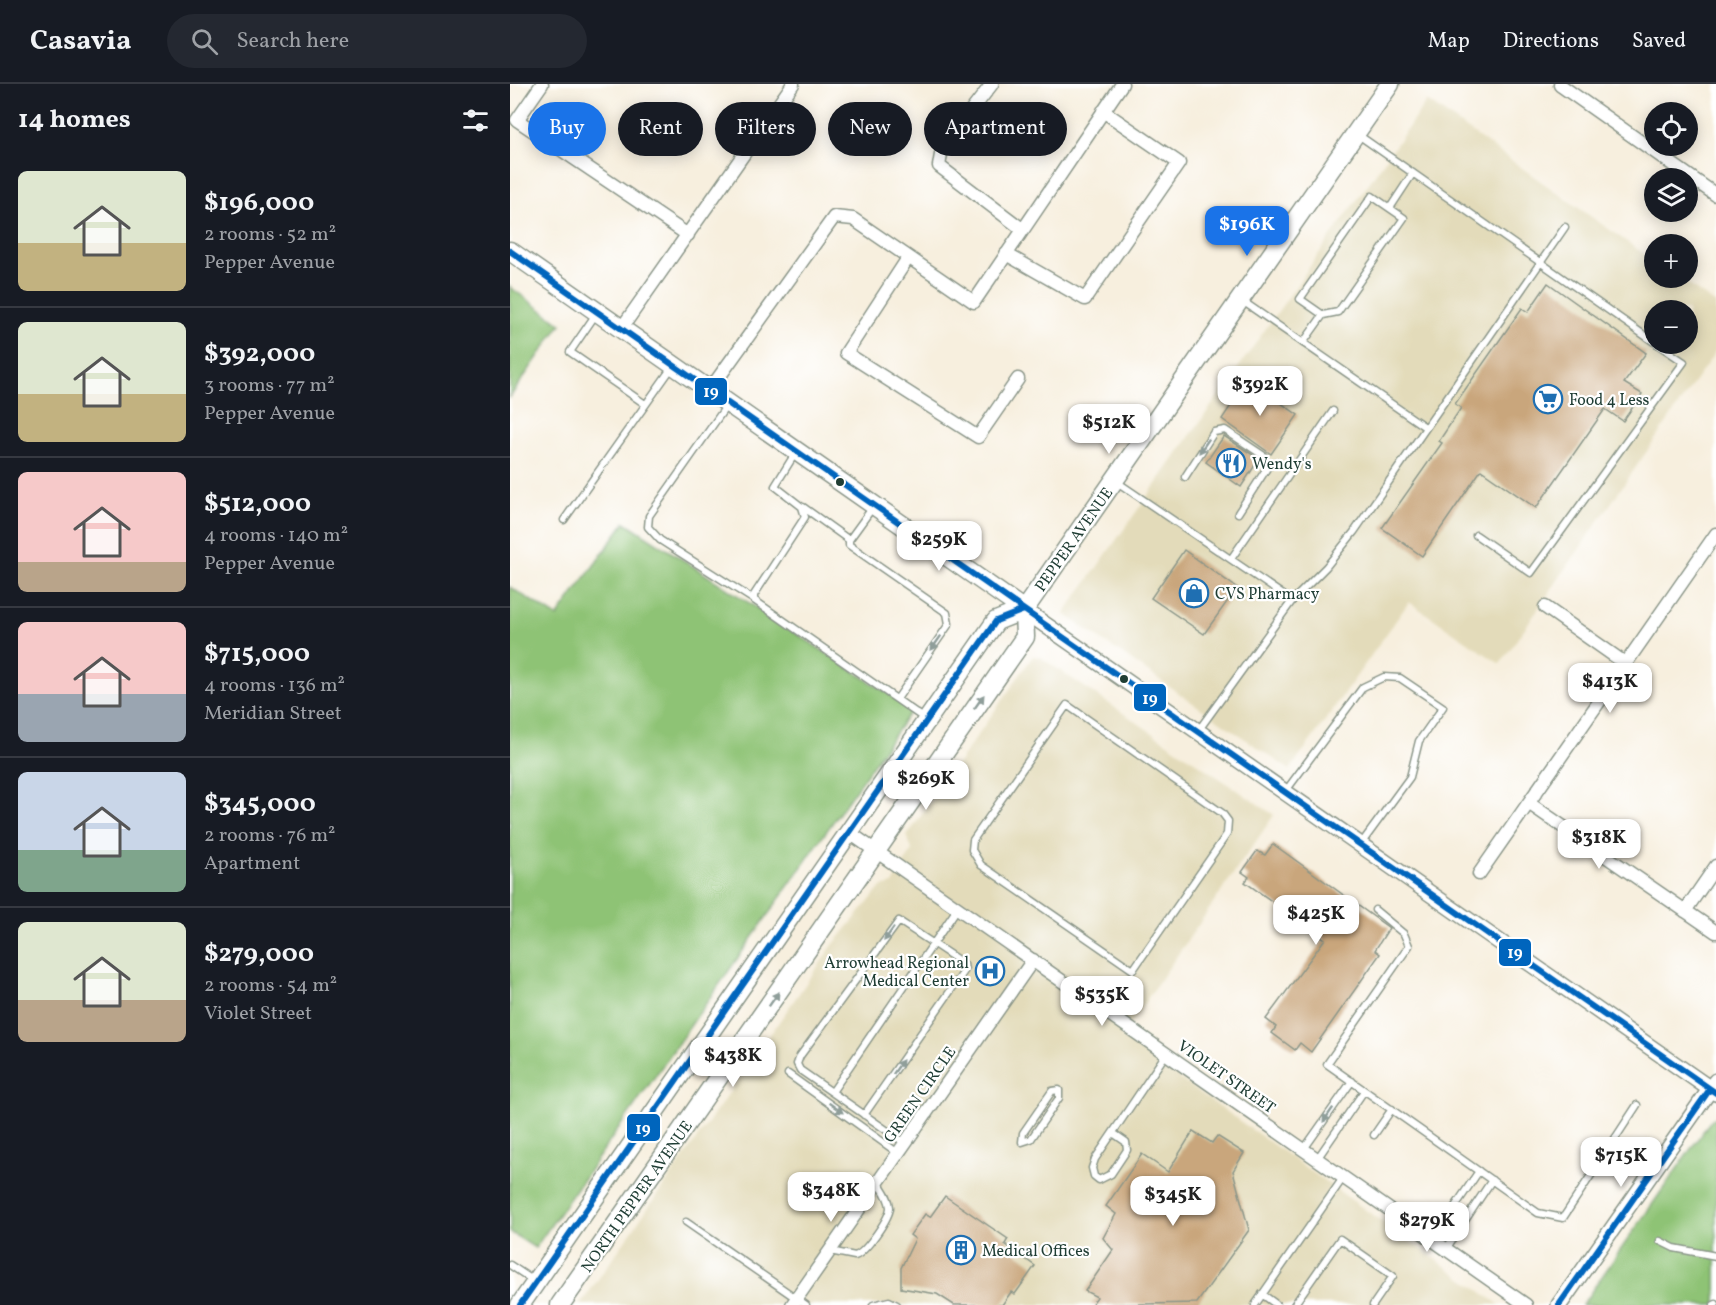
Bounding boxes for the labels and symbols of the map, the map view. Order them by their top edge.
pin: $196K [1205,206,1289,257]
pin: $392K [1218,366,1302,417]
line badge: 19 [694,377,728,406]
text: 19 [703,382,719,404]
supermarket icon: Food 4 Less [1532,383,1564,415]
place label: Food 4 Less [1569,390,1650,412]
pin: $512K [1067,404,1151,455]
one-way arrow [1198,438,1210,454]
restaurant icon: Wendy's [1215,447,1247,479]
place label: Wendy's [1252,454,1312,476]
unlabelled marker [834,476,846,488]
street label: PEPPER AVENUE [1030,483,1119,597]
pin: $259K [897,521,981,572]
shop icon: CVS Pharmacy [1178,577,1210,609]
place label: CVS Pharmacy [1215,584,1320,606]
one-way arrow [931,635,942,651]
pin: $413K [1568,663,1652,714]
unlabelled marker [1118,673,1130,685]
line badge: 19 [1133,683,1167,712]
text: 19 [1142,689,1158,711]
one-way arrow [973,695,985,711]
pin: $269K [884,760,968,811]
pin: $318K [1557,819,1641,870]
pin: $425K [1274,895,1358,946]
one-way arrow [883,925,895,941]
line badge: 19 [1498,938,1532,967]
text: 19 [1507,943,1523,965]
place label: Arrowhead Regional Medical Center [824,953,969,993]
hospital icon: Arrowhead Regional Medical Center [974,955,1006,987]
pin: $535K [1060,976,1144,1027]
one-way arrow [768,991,780,1007]
street label: VIOLET STREET [1172,1036,1279,1120]
pin: $438K [691,1037,775,1088]
street label: GREEN CIRCLE [879,1043,962,1148]
one-way arrow [892,1059,904,1075]
one-way arrow [827,1102,843,1114]
one-way arrow [1322,1107,1334,1123]
line badge: 19 [626,1113,661,1142]
street label: NORTH PEPPER AVENUE [577,1117,698,1277]
text: 19 [635,1119,651,1141]
pin: $715K [1579,1137,1663,1188]
pin: $348K [789,1172,873,1223]
pin: $345K [1131,1176,1215,1227]
pin: $279K [1385,1202,1469,1253]
building icon: Medical Offices [945,1234,977,1266]
place label: Medical Offices [982,1241,1090,1263]

